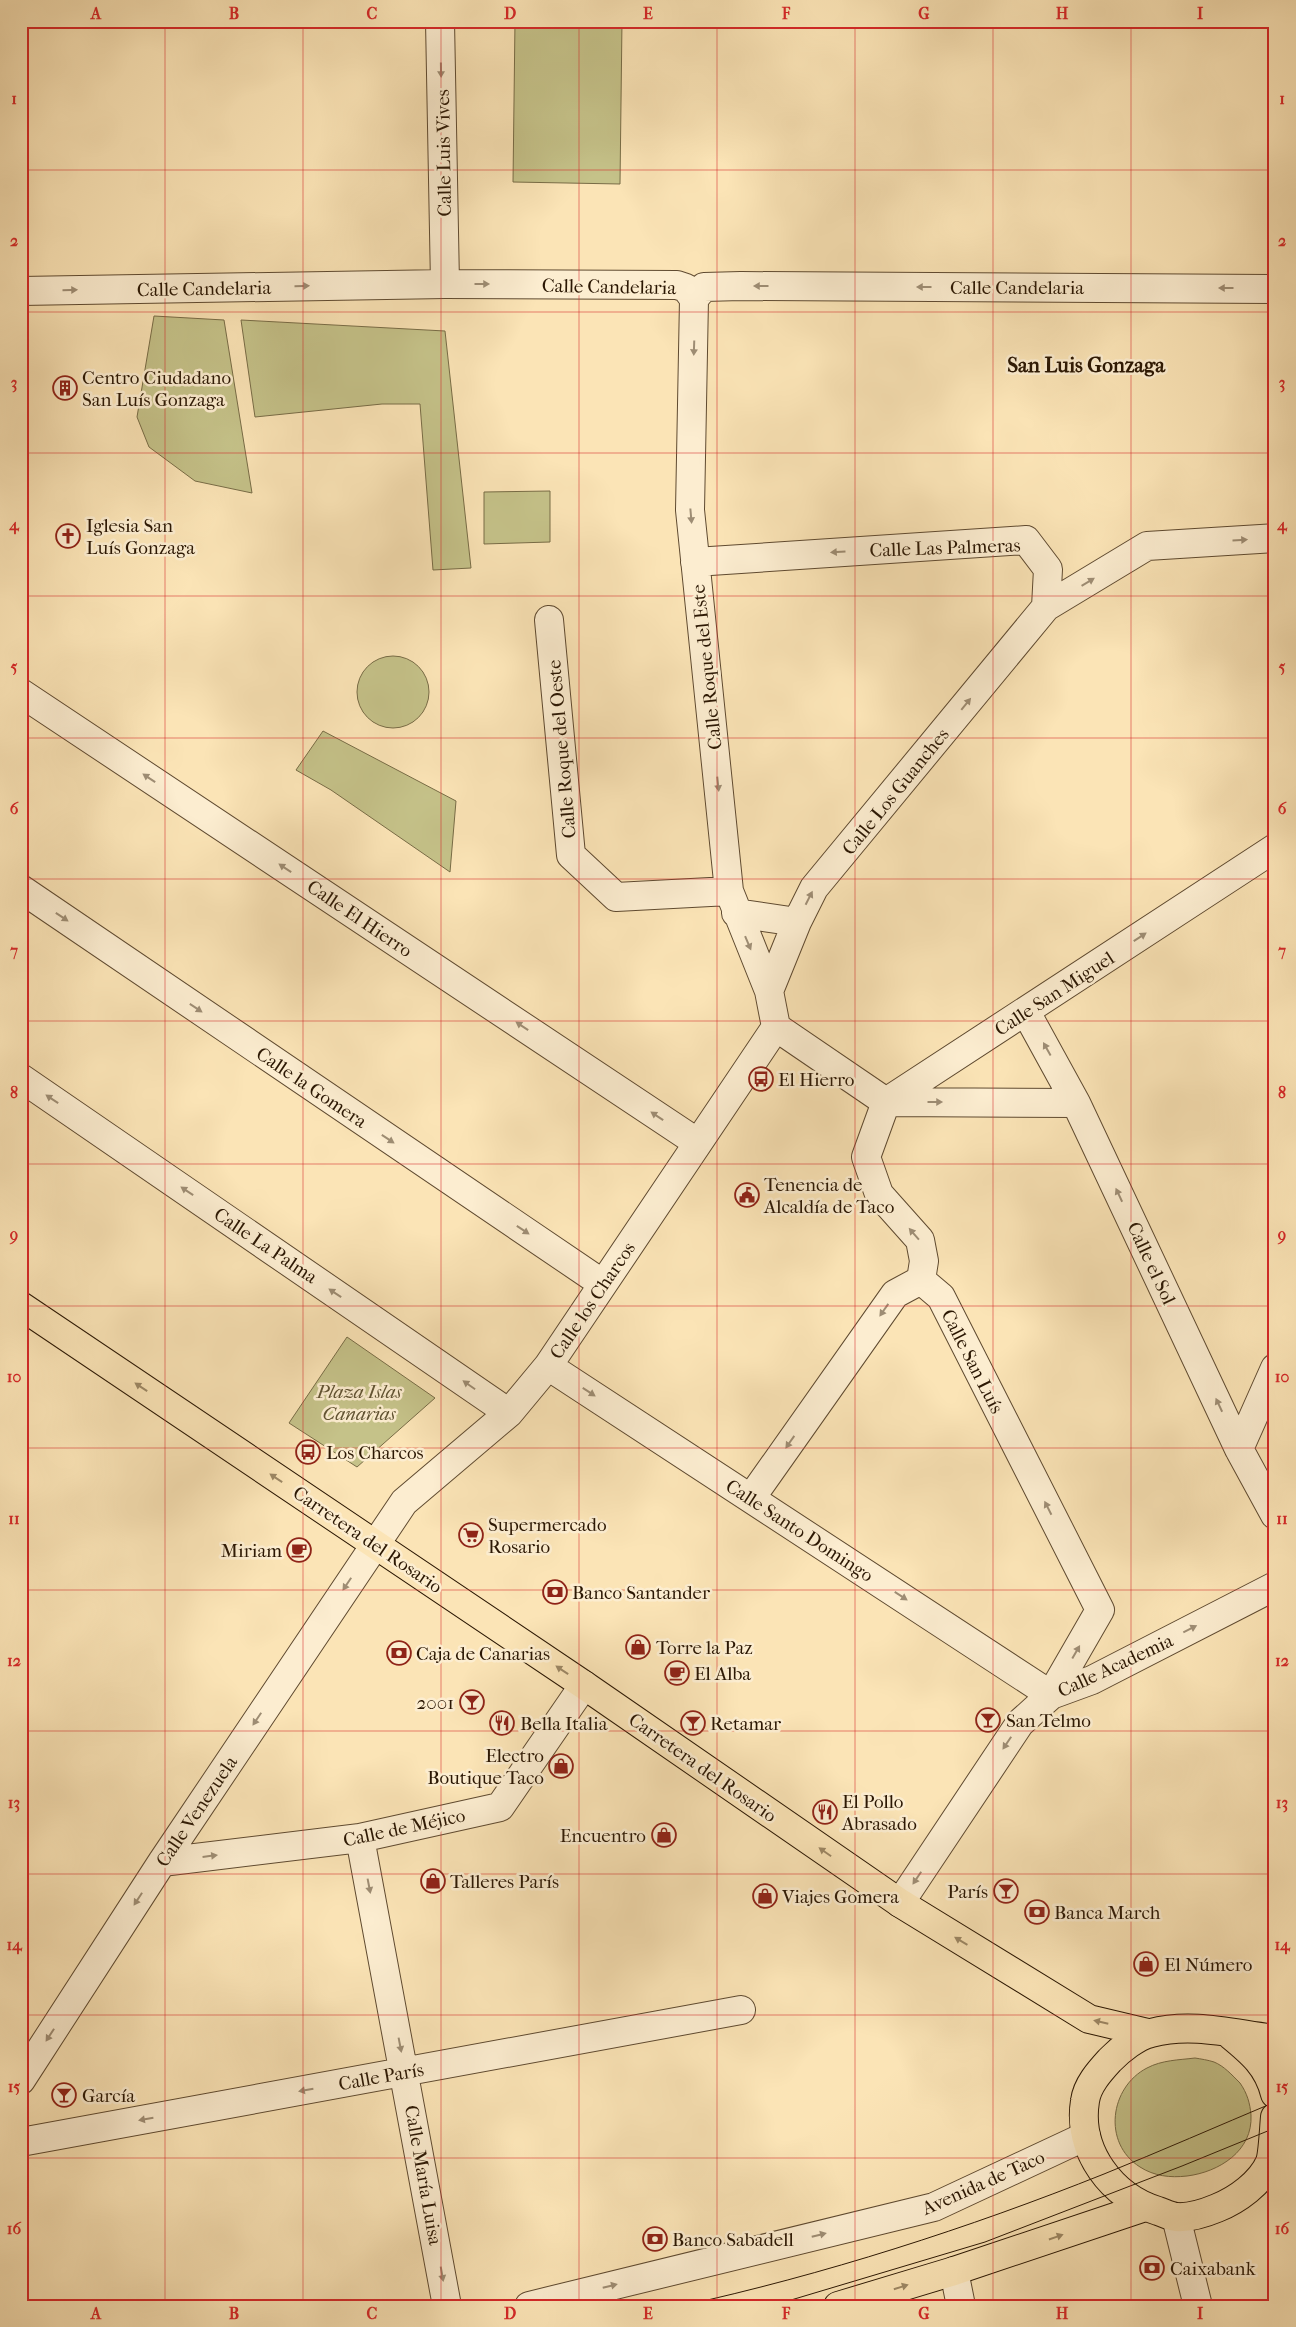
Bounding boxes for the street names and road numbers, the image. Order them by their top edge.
street label: Calle Luis Vives [432,89,456,217]
street label: Calle Candelaria [542,275,676,299]
street label: Calle Candelaria [137,277,271,301]
street label: Calle Candelaria [950,277,1084,299]
street label: Calle Las Palmeras [869,534,1021,562]
street label: Calle Roque del Este [687,583,727,751]
street label: Calle Roque del Oeste [543,659,581,839]
street label: Calle Los Guanches [838,724,954,860]
street label: Calle El Hierro [303,876,416,962]
street label: Calle San Miguel [991,947,1118,1041]
street label: Calle la Gomera [252,1043,371,1133]
street label: Calle La Palma [210,1203,321,1289]
street label: Calle el Sol [1122,1219,1180,1308]
street label: Calle los Charcos [546,1238,640,1363]
street label: Calle San Luís [936,1306,1008,1417]
street label: Calle Santo Domingo [721,1475,878,1587]
street label: Carretera del Rosario [289,1482,447,1598]
street label: Calle Academia [1054,1629,1177,1702]
street label: Carretera del Rosario [624,1709,781,1827]
street label: Calle Venezuela [152,1752,242,1871]
street label: Calle de Méjico [341,1804,468,1852]
street label: Calle París [337,2059,426,2095]
street label: Calle María Luisa [400,2103,446,2247]
street label: Avenida de Taco [918,2146,1048,2220]

